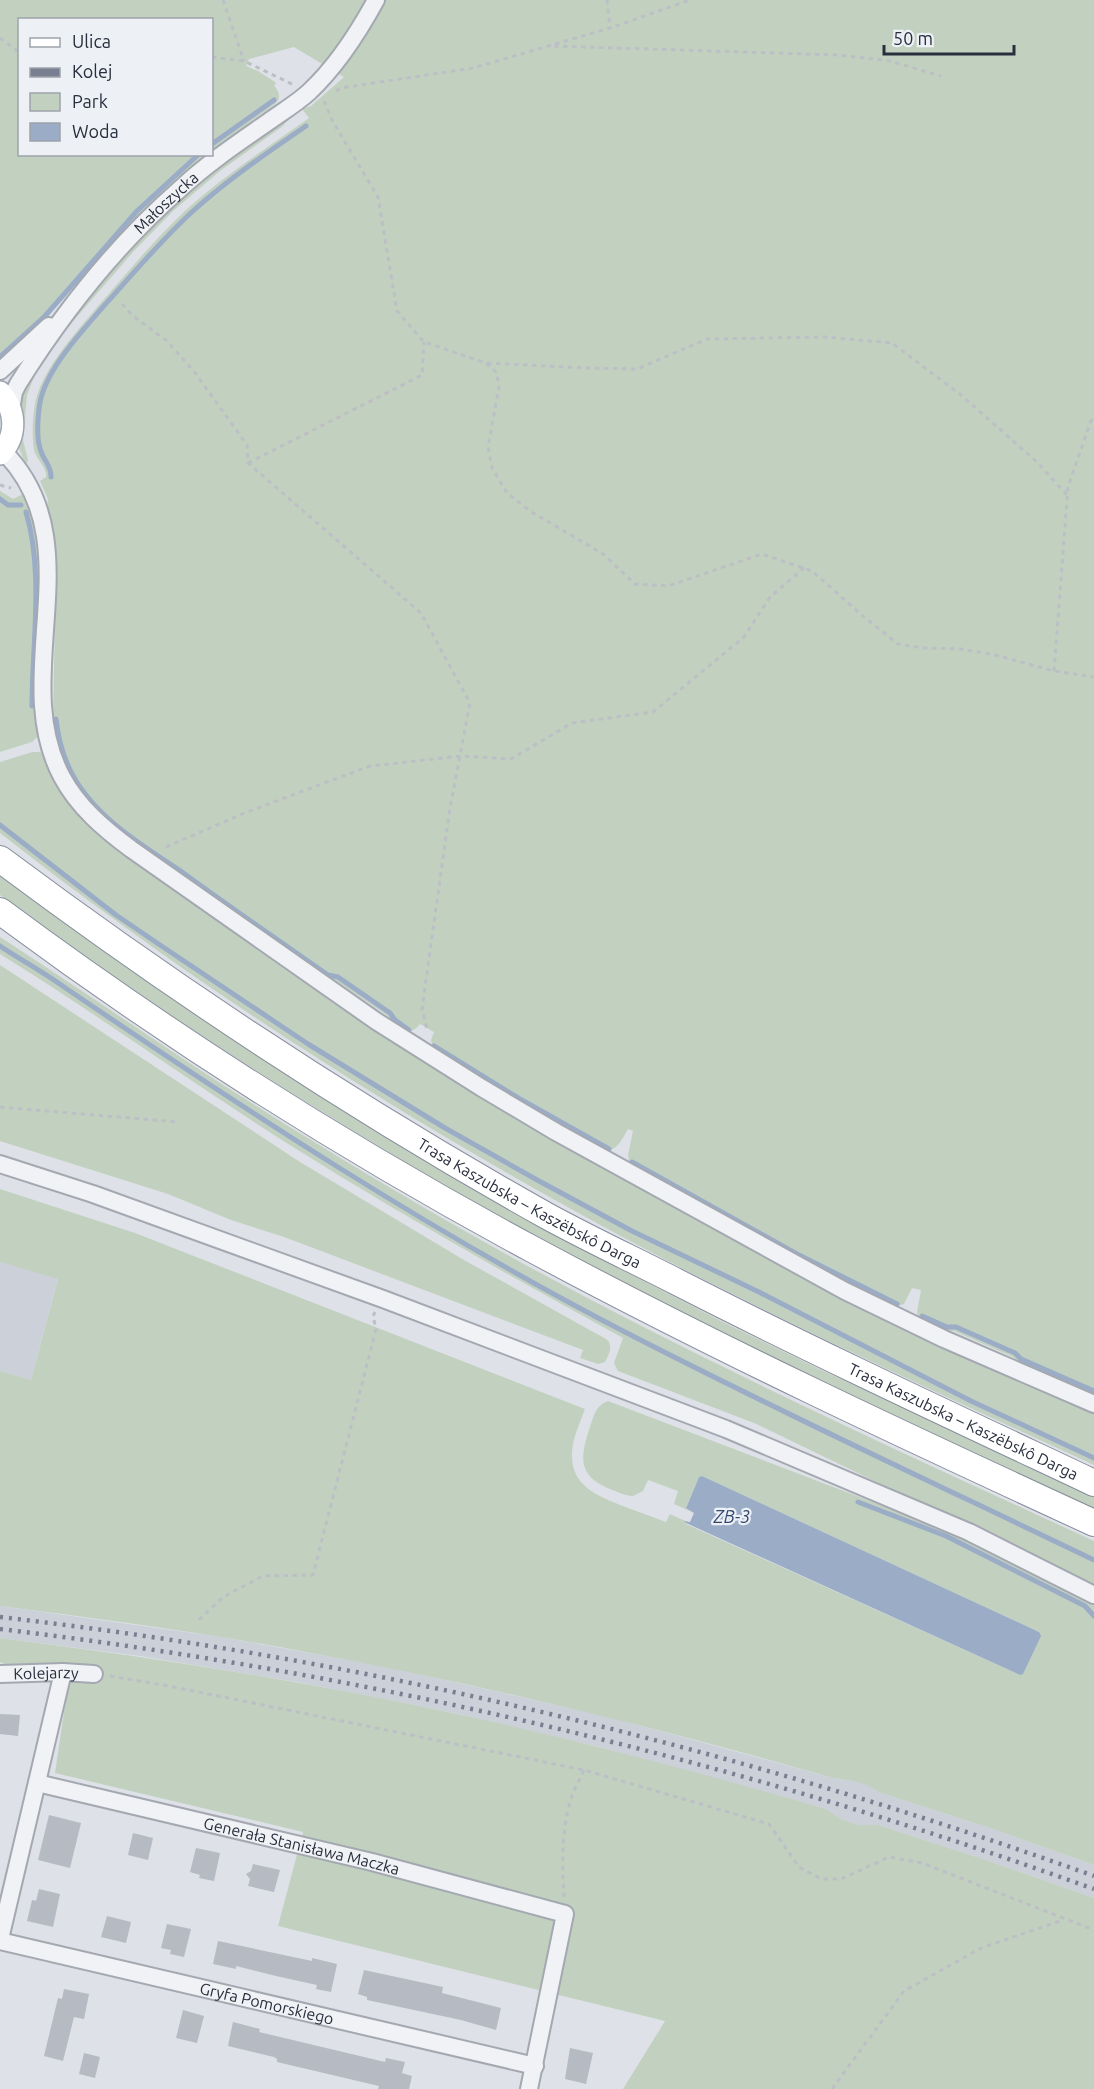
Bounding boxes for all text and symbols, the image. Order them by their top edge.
legend [18,18,213,156]
scale bar [884,18,1014,56]
text: 50 m [893,28,933,48]
text: Ulica [72,31,111,51]
text: Kolej [72,61,112,81]
text: Park [72,91,108,111]
text: Woda [72,121,119,141]
street label: Małoszycka [130,168,202,237]
street label: Trasa Kaszubska – Kaszëbskô Darga [415,1134,644,1272]
street label: Trasa Kaszubska – Kaszëbskô Darga [846,1359,1081,1483]
water label: ZB-3 [713,1506,750,1526]
street label: Kolejarzy [13,1663,79,1683]
street label: Generała Stanisława Maczka [202,1814,402,1878]
street label: Gryfa Pomorskiego [198,1979,336,2028]

